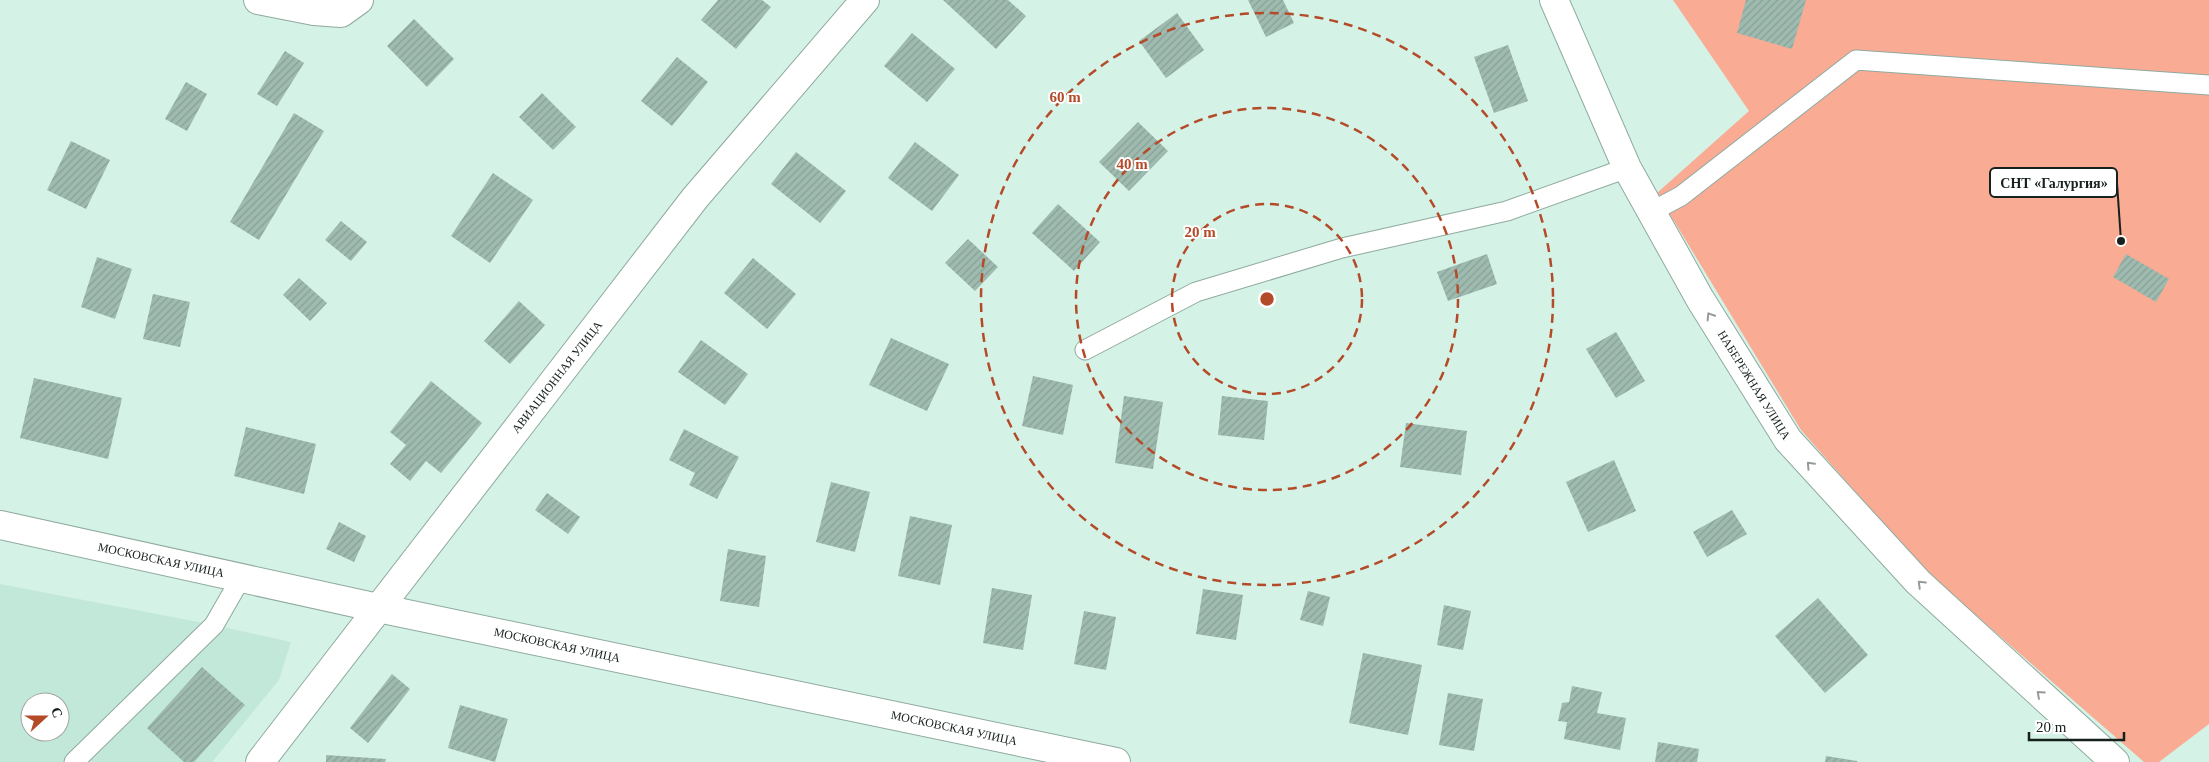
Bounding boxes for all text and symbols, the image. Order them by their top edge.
text: 60 m [1049,89,1081,105]
text: 40 m [1116,156,1148,172]
callout: СНТ «Галургия» [1990,168,2117,197]
text: СНТ «Галургия» [2000,176,2108,191]
text: 20 m [1184,224,1216,240]
centre of rings [1258,290,1276,308]
one-way arrow [1707,312,1717,321]
street label: АВИАЦИОННАЯ УЛИЦА [509,318,605,436]
street label: НАБЕРЕЖНАЯ УЛИЦА [1715,328,1793,442]
one-way arrow [1807,461,1816,470]
street label: МОСКОВСКАЯ УЛИЦА [97,540,226,580]
one-way arrow [1917,581,1926,590]
street label: МОСКОВСКАЯ УЛИЦА [493,625,622,665]
one-way arrow [2037,691,2046,700]
north arrow [20,692,70,742]
text: С [48,705,65,720]
street label: МОСКОВСКАЯ УЛИЦА [890,708,1019,748]
scale bar [2029,710,2124,742]
text: 20 m [2036,719,2067,735]

